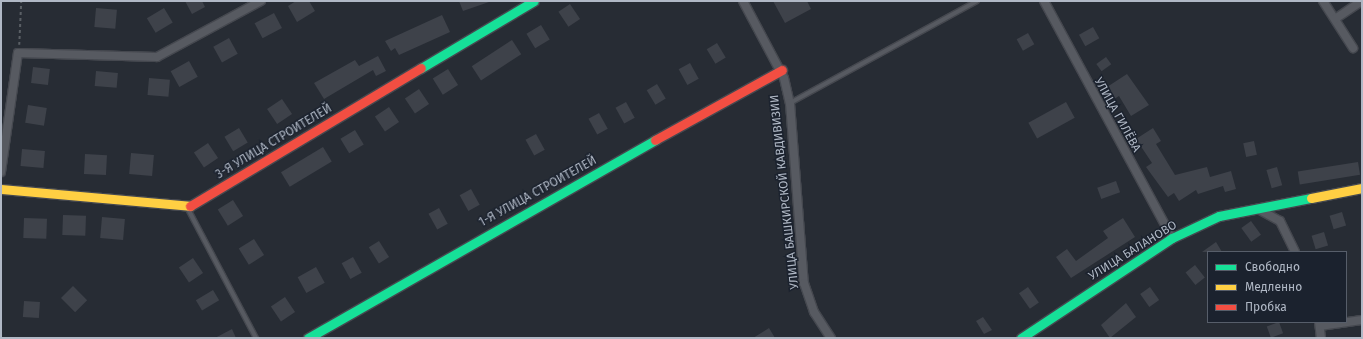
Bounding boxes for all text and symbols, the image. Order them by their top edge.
street label: УЛИЦА ГИЛЁВА [1091,75,1143,155]
street label: УЛИЦА БАШКИРСКОЙ КАВДИВИЗИИ [768,94,802,290]
street label: 3-Я УЛИЦА СТРОИТЕЛЕЙ [213,102,335,182]
street label: 1-Я УЛИЦА СТРОИТЕЛЕЙ [477,154,599,230]
street label: УЛИЦА БАЛАНОВО [1086,218,1180,284]
legend [1207,251,1347,323]
text: Свободно [1245,260,1300,274]
text: Медленно [1245,280,1302,294]
text: Пробка [1245,300,1287,314]

